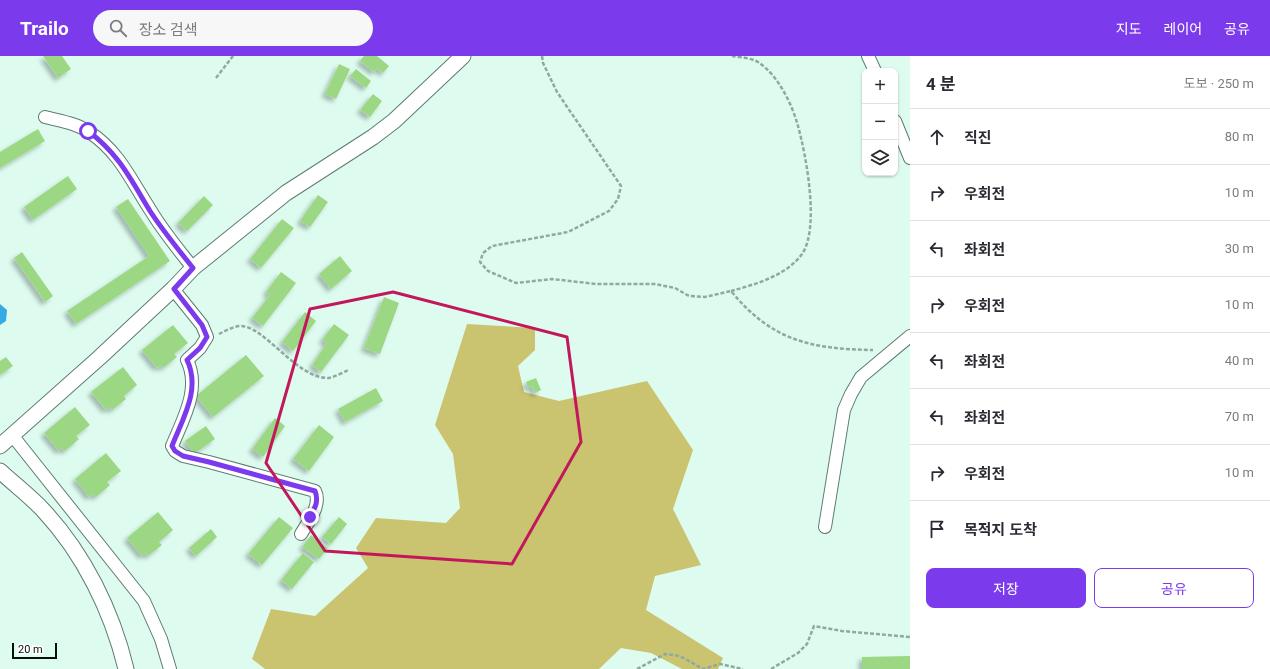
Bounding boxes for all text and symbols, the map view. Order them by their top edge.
search box [93,10,373,46]
text: Trailo [20,17,69,40]
icon: search [107,17,129,39]
text: 장소 검색 [139,21,198,39]
text: 지도 [1116,21,1142,37]
text: 레이어 [1164,21,1202,37]
text: 공유 [1224,21,1250,37]
map controls [862,68,898,176]
button: + [862,68,898,104]
text: 4 분 [926,74,956,94]
text: 도보 · 250 m [1184,76,1254,91]
button: − [862,104,898,140]
route start [79,122,97,140]
icon: ahead [926,126,948,148]
text: 직진 [964,129,992,147]
text: 80 m [1225,129,1254,144]
button: layers [862,140,898,176]
icon: right [926,182,948,204]
text: 우회전 [964,185,1005,203]
text: 10 m [1225,185,1254,200]
icon: left [926,238,948,260]
text: 좌회전 [964,241,1005,259]
text: 30 m [1225,241,1254,256]
icon: right [926,294,948,316]
text: 우회전 [964,297,1005,315]
text: 10 m [1225,297,1254,312]
icon: left [926,350,948,372]
text: 좌회전 [964,353,1005,371]
text: 40 m [1225,353,1254,368]
icon: left [926,406,948,428]
text: 좌회전 [964,409,1005,427]
text: 70 m [1225,409,1254,424]
icon: right [926,462,948,484]
text: 우회전 [964,465,1005,483]
text: 10 m [1225,465,1254,480]
route end [301,508,319,526]
icon: arrive [926,518,948,540]
text: 목적지 도착 [964,521,1037,539]
button: 저장 [926,568,1086,608]
button: 공유 [1094,568,1254,608]
scale bar [12,641,57,660]
text: 20 m [18,643,43,656]

